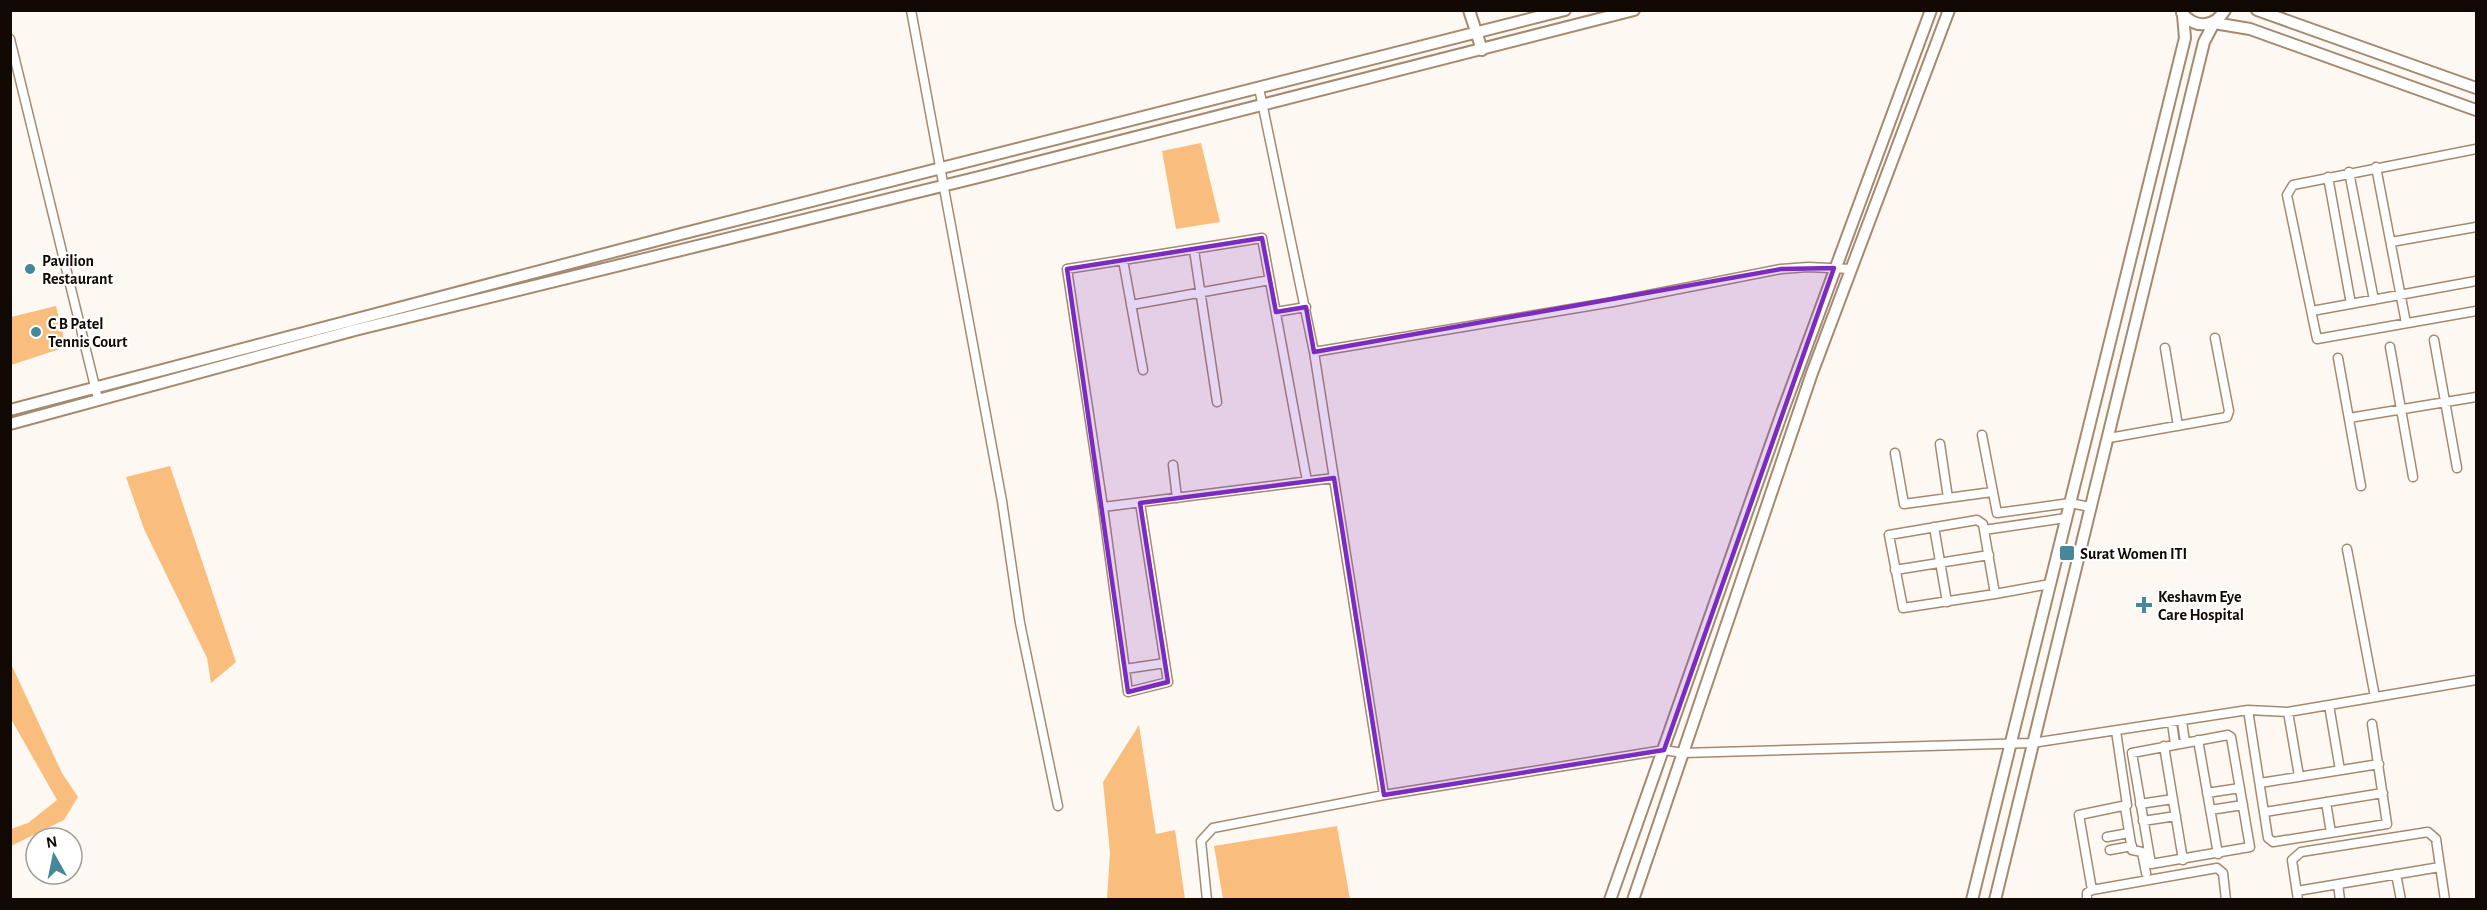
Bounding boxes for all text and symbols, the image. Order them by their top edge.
place label: Pavilion Restaurant [42,253,113,287]
marker: Pavilion Restaurant [23,262,37,276]
place label: C B Patel Tennis Court [48,316,128,350]
marker: C B Patel Tennis Court [29,325,43,339]
marker: Surat Women ITI [2058,544,2076,562]
place label: Surat Women ITI [2080,546,2187,562]
place label: Keshavm Eye Care Hospital [2158,589,2244,623]
marker: Keshavm Eye Care Hospital [2135,596,2153,614]
north arrow [24,826,84,886]
text: N [45,833,59,851]

